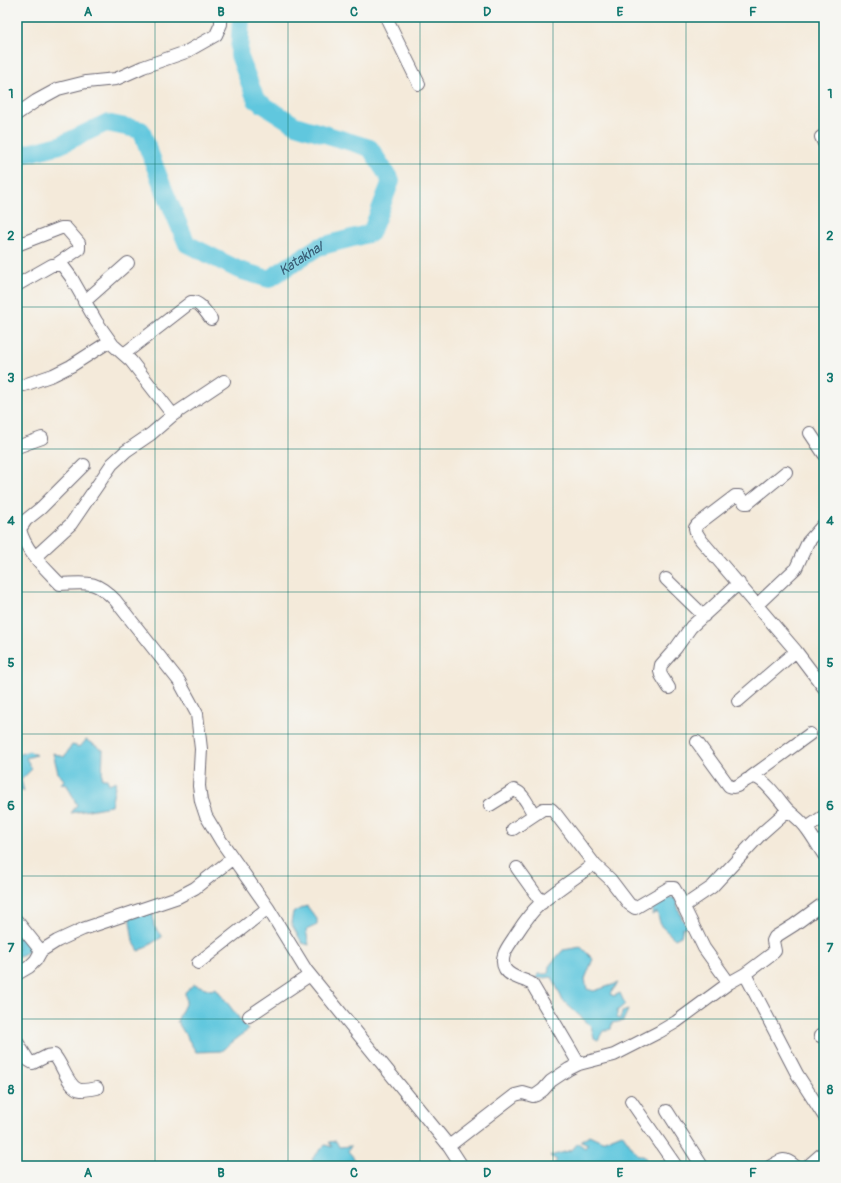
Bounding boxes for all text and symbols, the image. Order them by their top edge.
text: A [84,4,93,20]
text: B [217,4,225,20]
text: C [350,4,358,20]
text: D [483,4,491,20]
text: E [617,4,624,20]
text: F [749,4,757,20]
text: 1 [8,86,14,102]
text: 1 [827,86,833,102]
text: 2 [7,228,15,244]
text: 2 [826,228,834,244]
water label: Katakhal [275,237,325,279]
text: 3 [7,370,15,386]
text: 3 [826,370,834,386]
text: 4 [7,513,15,529]
text: 4 [826,513,834,529]
text: 5 [7,655,15,671]
text: 5 [826,655,834,671]
text: 6 [7,798,15,814]
text: 6 [826,798,834,814]
text: 7 [8,940,15,956]
text: 7 [827,940,834,956]
text: 8 [8,1082,15,1098]
text: 8 [827,1082,834,1098]
text: A [84,1165,93,1181]
text: B [217,1165,225,1181]
text: C [350,1165,358,1181]
text: D [483,1165,491,1181]
text: E [617,1165,624,1181]
text: F [749,1165,757,1181]

